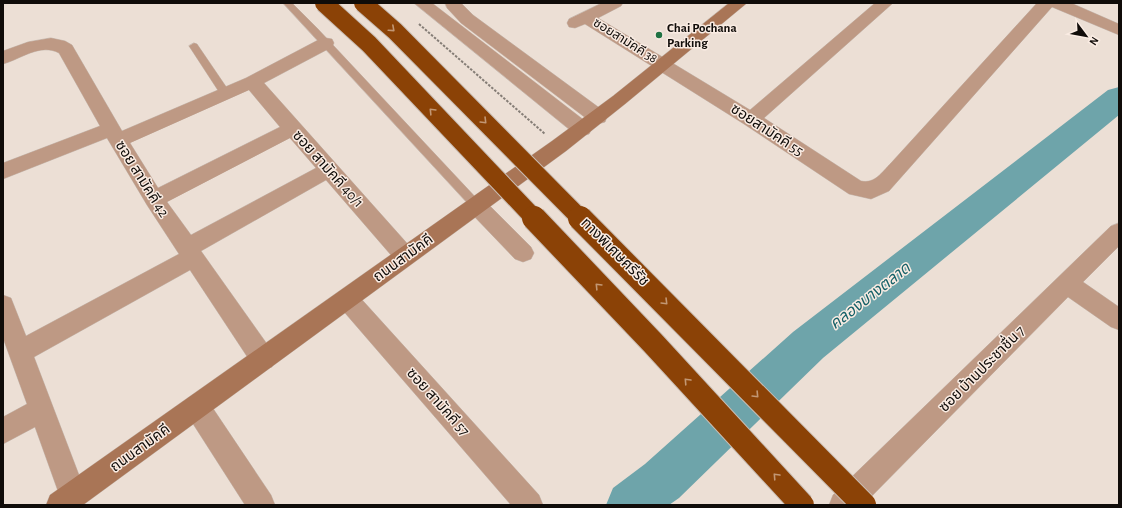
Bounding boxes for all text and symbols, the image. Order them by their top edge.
street label: ซอยสามัคคี 38 [591,16,659,66]
north arrow [1066,16,1106,56]
place label: Chai Pochana Parking [667,22,737,50]
one-way arrow [387,24,395,31]
marker: Chai Pochana Parking [654,30,664,40]
text: N [1087,35,1101,47]
street label: ซอยสามัคคี 55 [728,100,807,159]
one-way arrow [430,108,437,115]
one-way arrow [479,116,487,124]
street label: ซอย สามัคคี 40/1 [290,127,367,210]
street label: ซอย สามัคคี 42 [113,138,172,220]
street label: ทางพิเศษศรีรัช [578,214,653,289]
street label: ถนนสามัคคี [370,231,436,285]
water label: คลองบางตลาด [827,259,914,332]
one-way arrow [596,283,603,291]
one-way arrow [660,297,668,305]
street label: ซอย บ้านประชาชื่น 7 [933,320,1028,415]
street label: ซอย สามัคคี 57 [404,364,473,439]
one-way arrow [685,378,692,386]
one-way arrow [751,390,759,398]
street label: ถนนสามัคคี [107,421,173,475]
one-way arrow [773,473,780,481]

